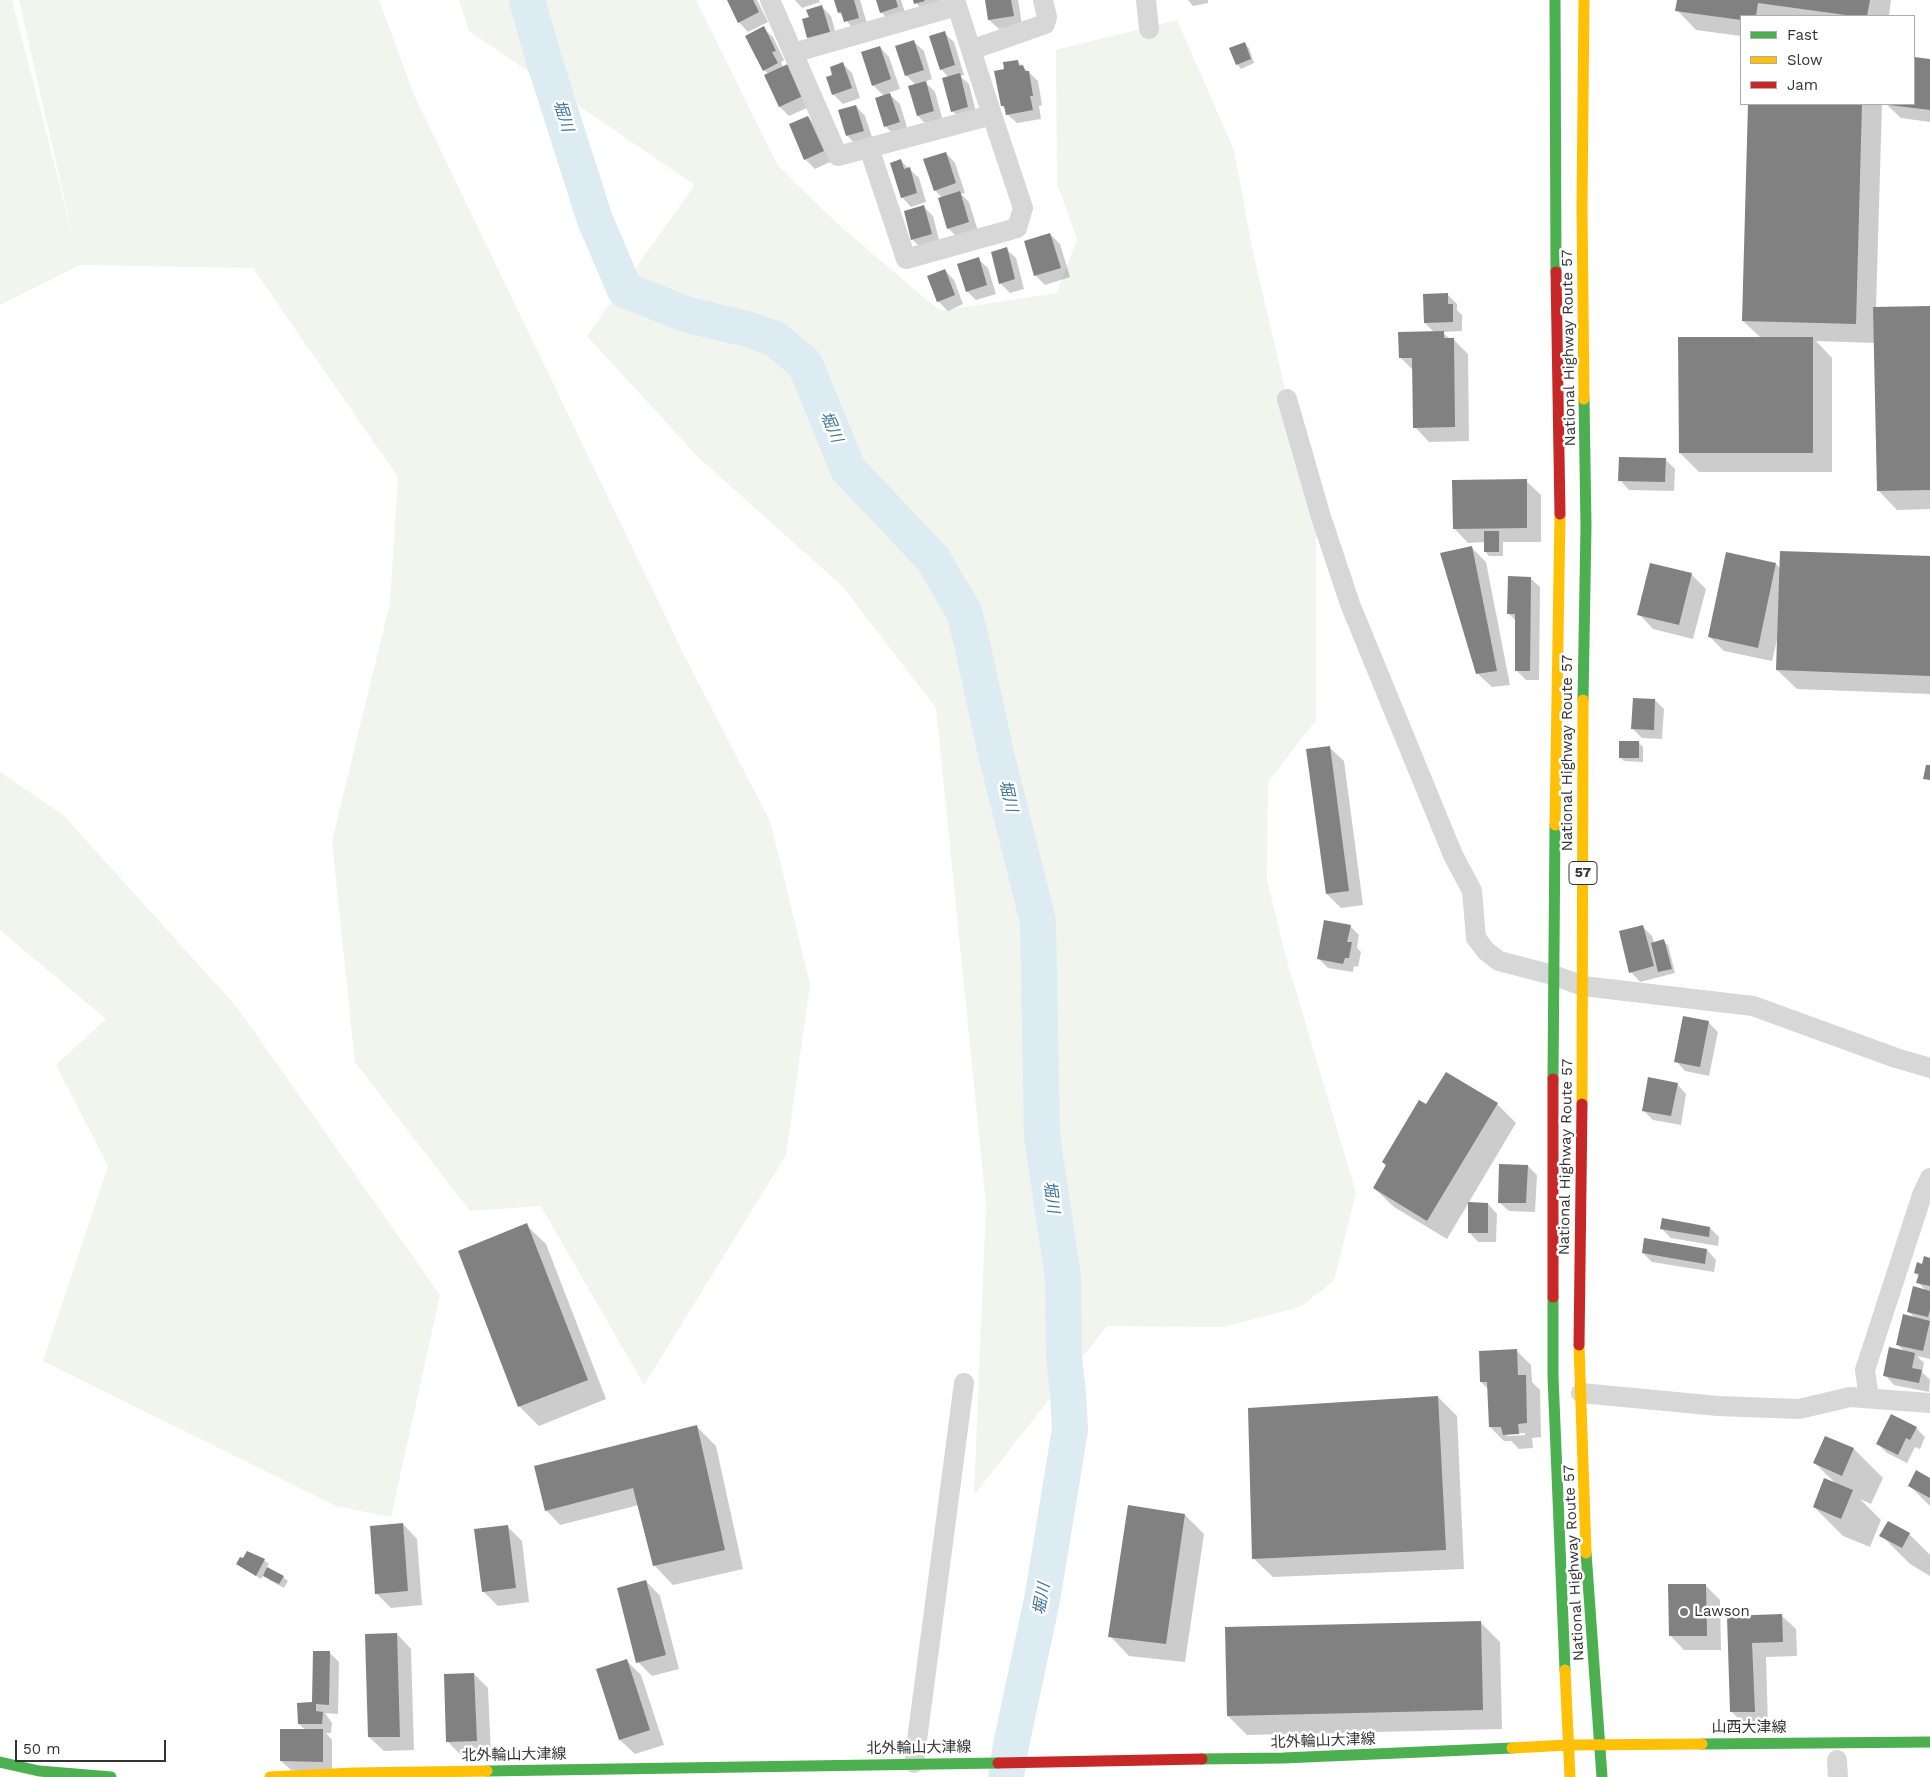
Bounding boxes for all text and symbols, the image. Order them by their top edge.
legend [1740,15,1915,105]
text: Fast [1787,26,1818,44]
text: Slow [1787,51,1823,69]
text: Jam [1787,76,1818,94]
water label: 堀川 [549,98,577,134]
street label: National Highway Route 57 [1558,250,1580,446]
water label: 堀川 [816,409,846,445]
street label: National Highway Route 57 [1559,655,1577,851]
water label: 堀川 [995,778,1021,814]
road number: 57 [1569,861,1597,884]
street label: National Highway Route 57 [1555,1059,1577,1255]
water label: 堀川 [1039,1180,1063,1214]
street label: National Highway Route 57 [1560,1464,1588,1662]
water label: 堀川 [1030,1582,1054,1616]
place label: Lawson [1694,1603,1750,1621]
marker: Lawson [1678,1606,1690,1618]
street label: 山西大津線 [1712,1719,1786,1737]
scale bar [18,1730,169,1762]
street label: 北外輪山大津線 [1270,1730,1376,1752]
street label: 北外輪山大津線 [866,1738,972,1758]
text: 50 m [23,1740,60,1758]
street label: 北外輪山大津線 [461,1745,567,1765]

